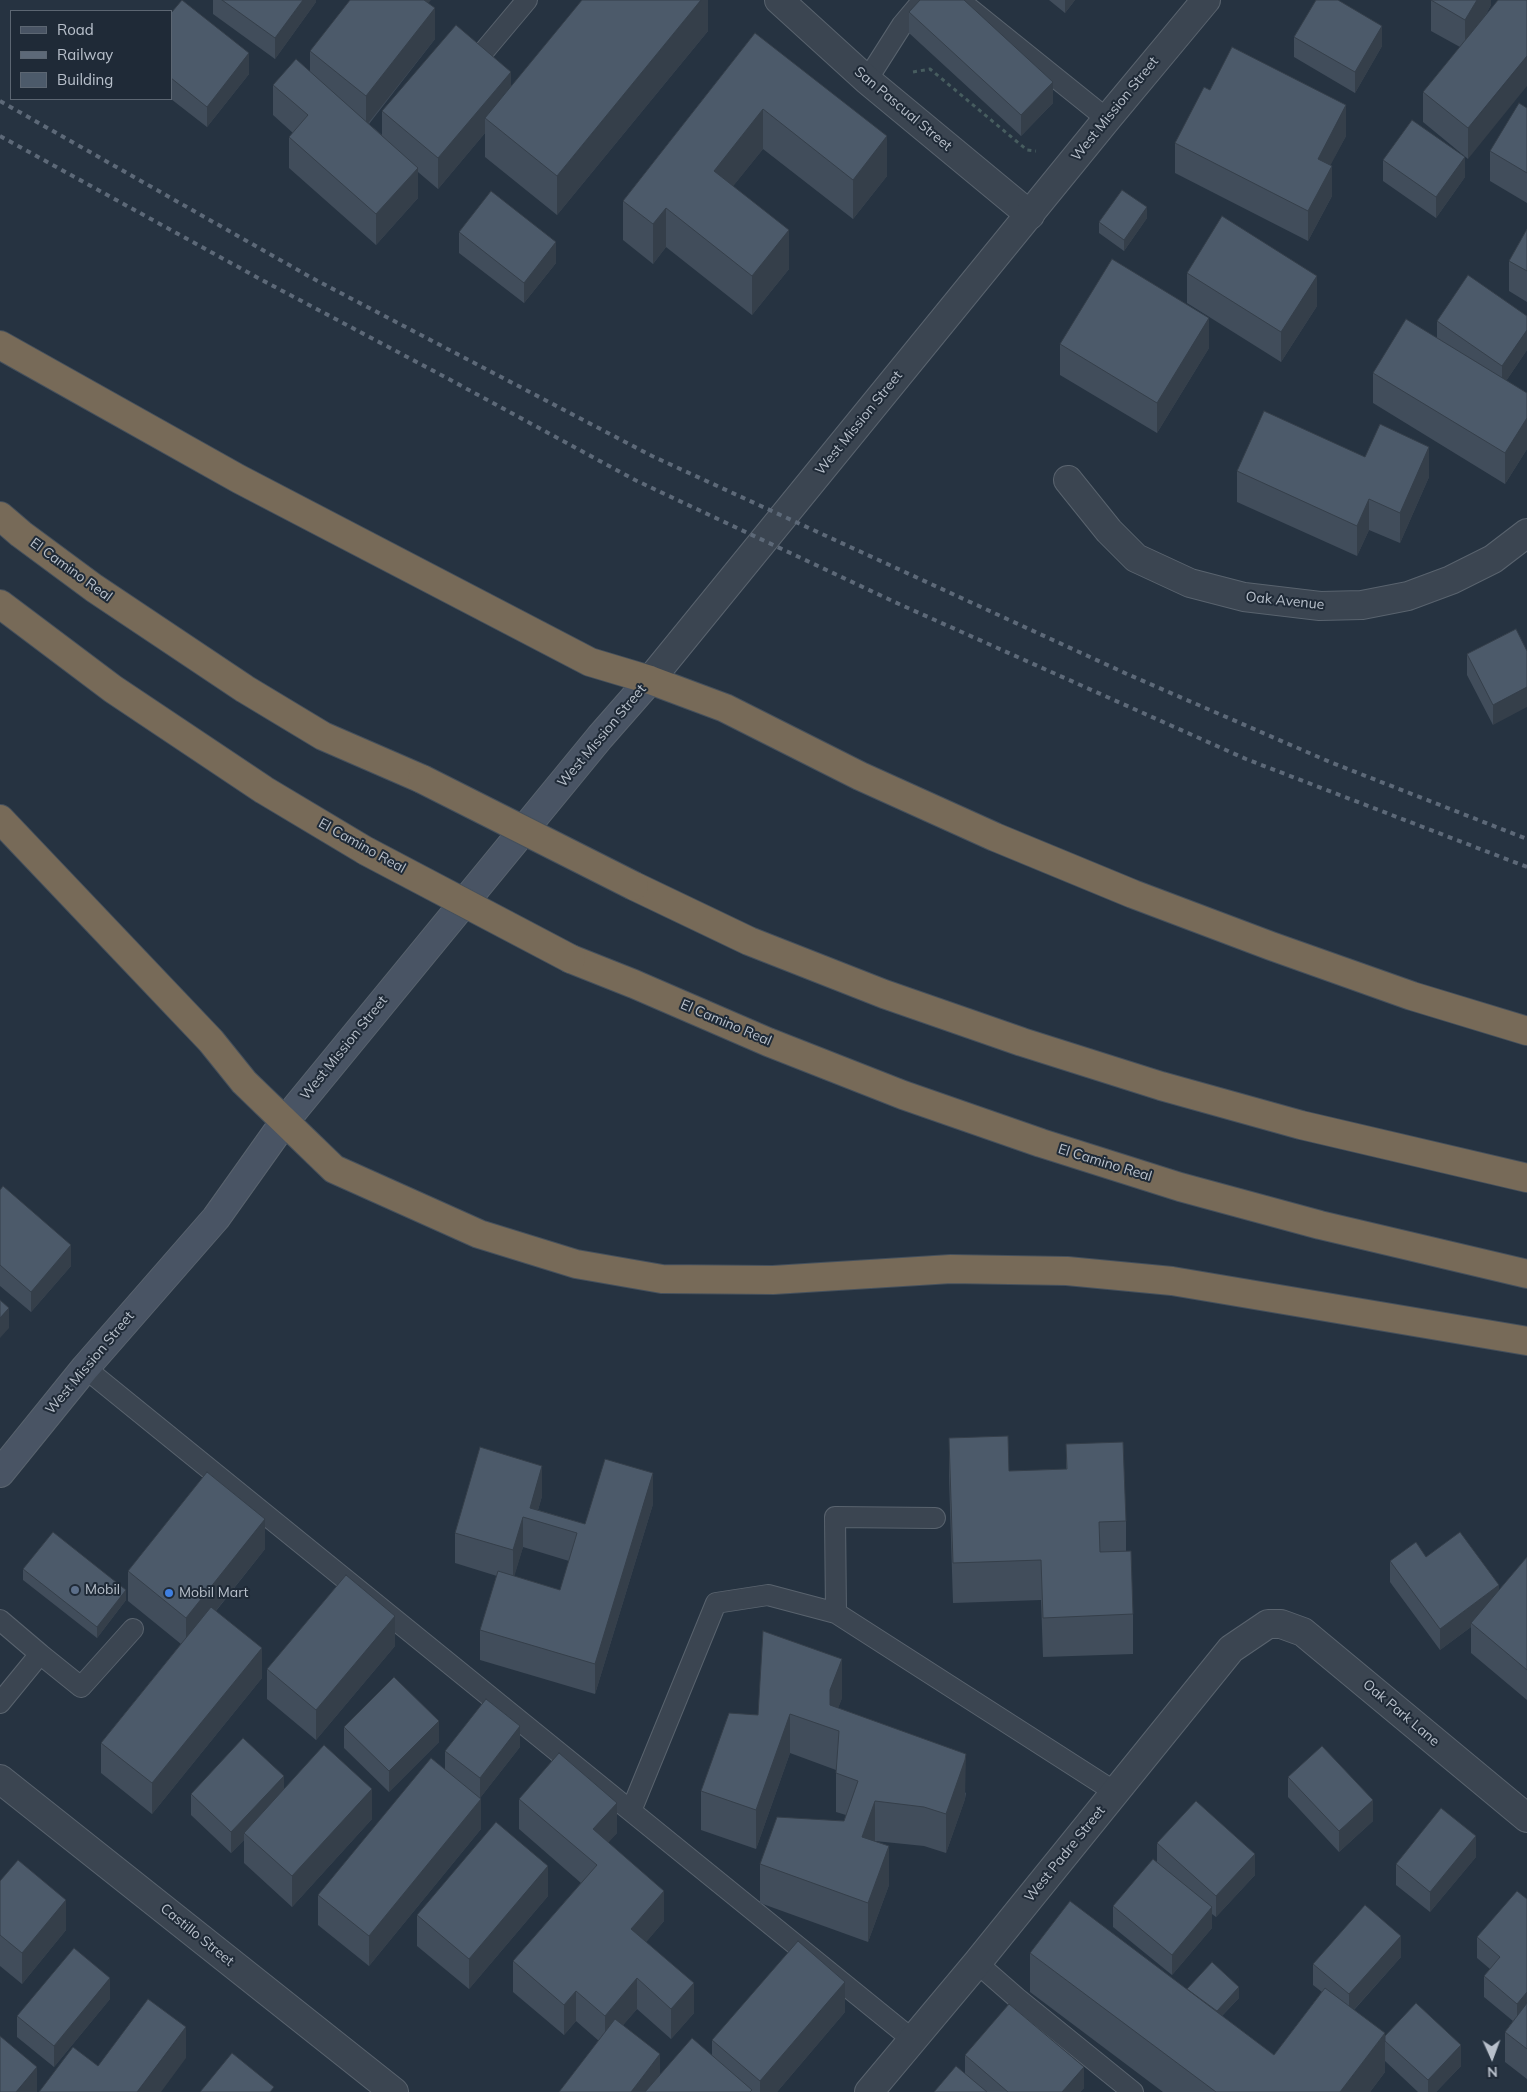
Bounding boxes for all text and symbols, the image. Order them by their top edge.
legend [10,10,172,100]
text: Road [57,20,94,39]
text: Railway [57,45,113,64]
street label: West Mission Street [1068,54,1162,164]
street label: San Pascual Street [851,63,955,155]
text: Building [57,70,113,89]
street label: West Mission Street [812,368,906,478]
street label: El Camino Real [27,535,115,605]
street label: Oak Avenue [1245,589,1325,613]
street label: West Mission Street [554,681,650,791]
street label: El Camino Real [315,815,409,877]
street label: West Mission Street [297,993,391,1103]
street label: El Camino Real [678,996,774,1050]
street label: El Camino Real [1056,1141,1154,1185]
street label: West Mission Street [42,1308,138,1418]
place label: Mobil [85,1582,120,1598]
marker: Mobil [69,1584,81,1596]
place label: Mobil Mart [179,1585,248,1601]
marker: Mobil Mart [163,1587,175,1599]
street label: Oak Park Lane [1359,1676,1443,1750]
street label: West Padre Street [1021,1803,1109,1905]
street label: Castillo Street [157,1900,237,1970]
north arrow [1467,2032,1517,2082]
text: N [1487,2063,1498,2081]

